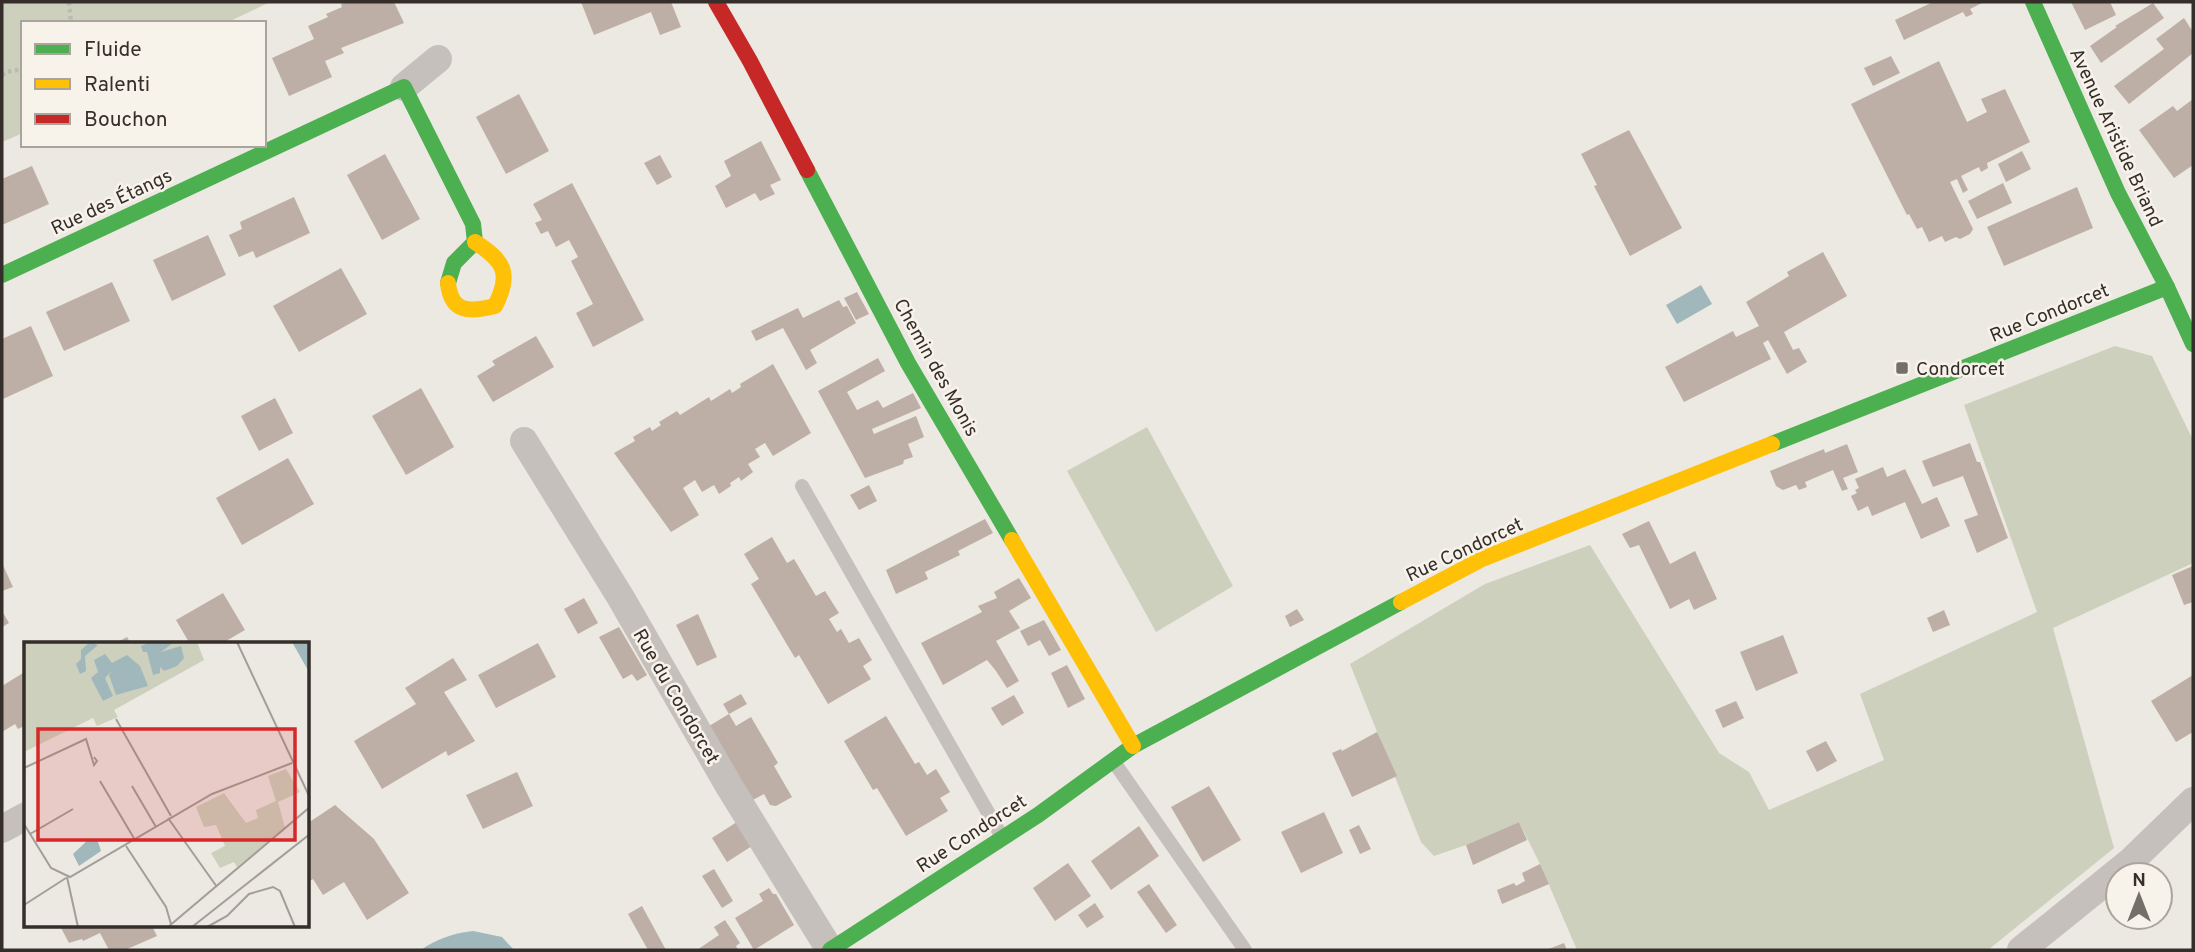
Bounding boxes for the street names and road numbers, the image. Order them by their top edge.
street label: Avenue Aristide Briand [2063,45,2167,231]
street label: Rue des Étangs [47,163,176,241]
street label: Rue Condorcet [1987,279,2113,349]
street label: Chemin des Monis [887,295,983,441]
street label: Rue Condorcet [1402,513,1527,588]
street label: Rue du Condorcet [627,625,724,769]
street label: Rue Condorcet [913,790,1032,879]

